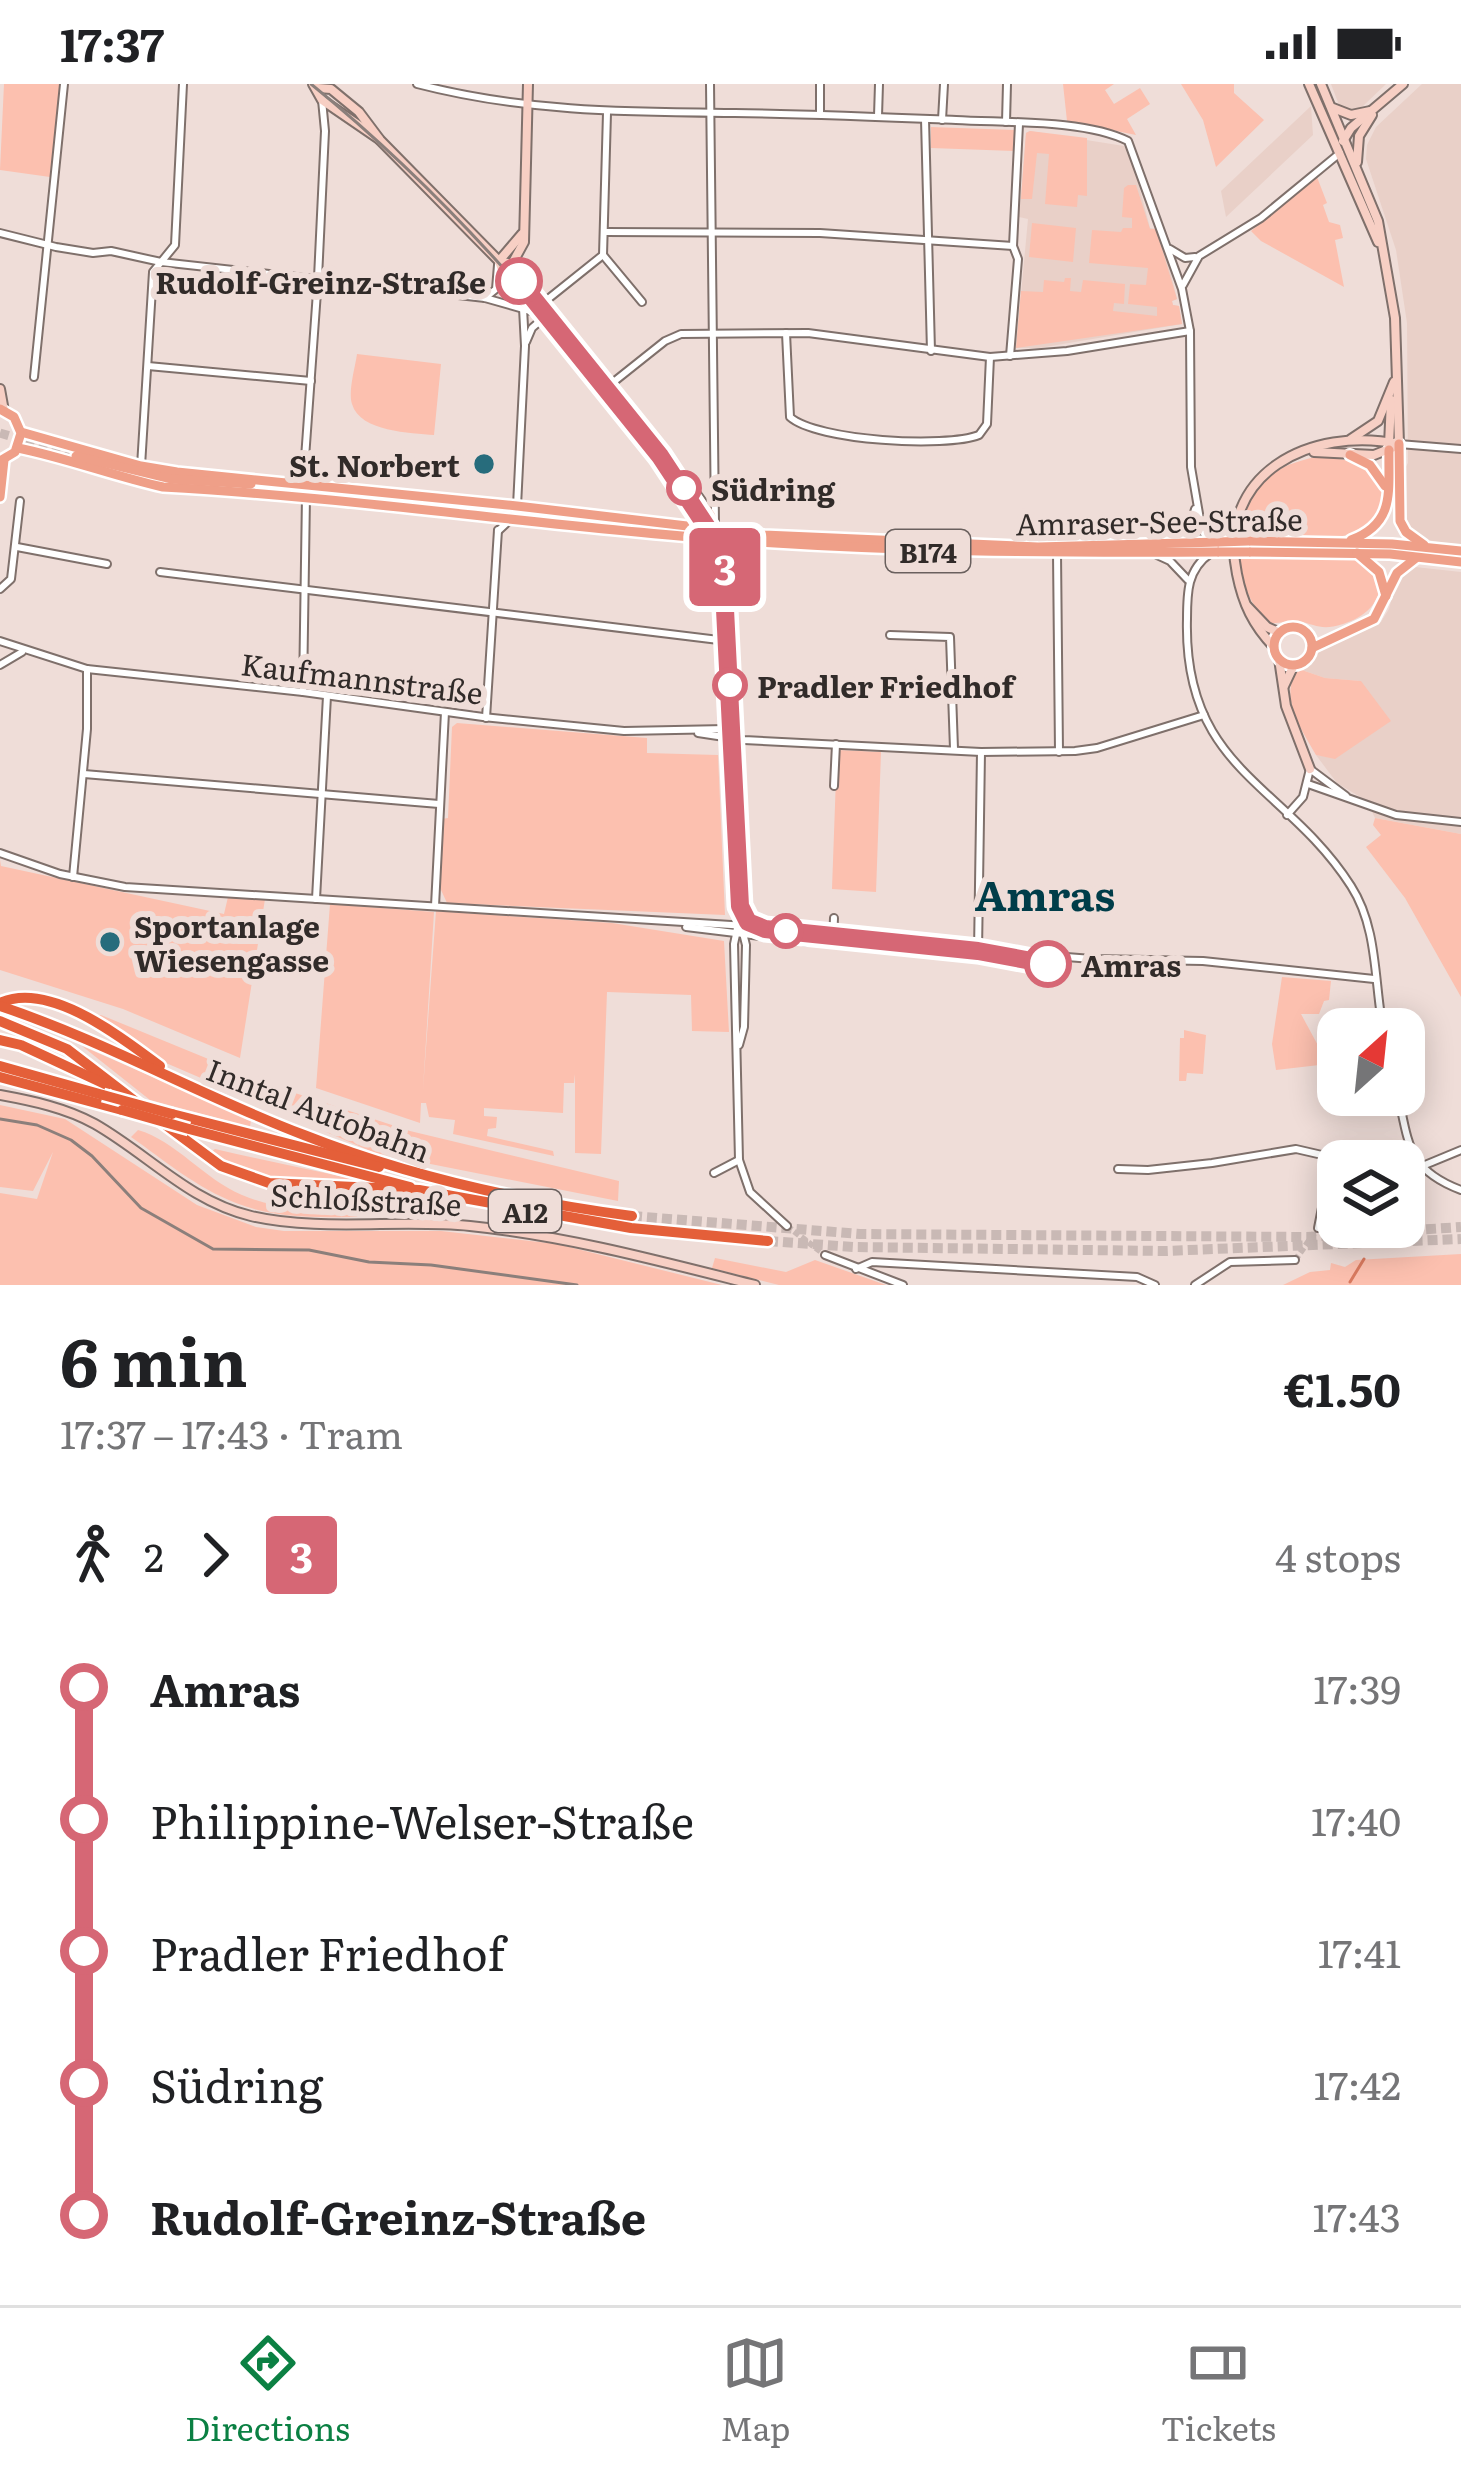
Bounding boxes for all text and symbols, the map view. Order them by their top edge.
text: 17:37 [60,9,164,76]
place label: Rudolf-Greinz-Straße [155,259,486,303]
marker: Rudolf-Greinz-Straße [497,259,541,303]
place label: St. Norbert [289,442,461,486]
marker: St. Norbert [471,451,497,477]
place label: Südring [711,466,836,510]
marker: Südring [668,472,700,504]
street label: Amraser-See-Straße [1015,495,1303,545]
line badge: 3 [686,528,764,606]
road number: B174 [886,530,970,572]
text: 3 [713,536,737,598]
street label: Kaufmannstraße [239,640,485,714]
place label: Pradler Friedhof [757,663,1017,707]
marker: Pradler Friedhof [714,669,746,701]
district label: Amras [975,862,1115,924]
place label: Sportanlage Wiesengasse [134,903,329,981]
unlabelled marker [770,915,802,947]
marker: Sportanlage Wiesengasse [97,929,123,955]
marker: Amras [1026,942,1070,986]
place label: Amras [1081,942,1181,986]
north arrow [1317,1008,1425,1116]
map controls [1317,1008,1425,1248]
street label: Inntal Autobahn [201,1046,437,1172]
button: layers [1317,1140,1425,1248]
street label: Schloßstraße [269,1171,463,1225]
road number: A12 [489,1190,561,1232]
text: 6 min [60,1309,248,1407]
text: €1.50 [1284,1354,1401,1421]
text: 17:37 – 17:43 · Tram [60,1403,403,1461]
icon: walk [60,1522,126,1588]
icon: forward [182,1522,248,1588]
text: 3 [290,1524,313,1586]
text: 2 [144,1526,164,1584]
text: 4 stops [1275,1526,1401,1584]
text: Amras [150,1654,300,1721]
text: 17:39 [1313,1658,1401,1716]
text: Philippine-Welser-Straße [150,1786,694,1853]
text: 17:40 [1311,1790,1401,1848]
text: Pradler Friedhof [150,1918,505,1985]
text: 17:41 [1318,1922,1401,1980]
text: Südring [150,2050,323,2117]
text: 17:42 [1314,2054,1401,2112]
text: Rudolf-Greinz-Straße [150,2182,646,2249]
text: 17:43 [1312,2186,1401,2244]
tab: Directions [185,2330,350,2451]
tab: Map [720,2330,790,2451]
tab: Tickets [1161,2330,1276,2451]

